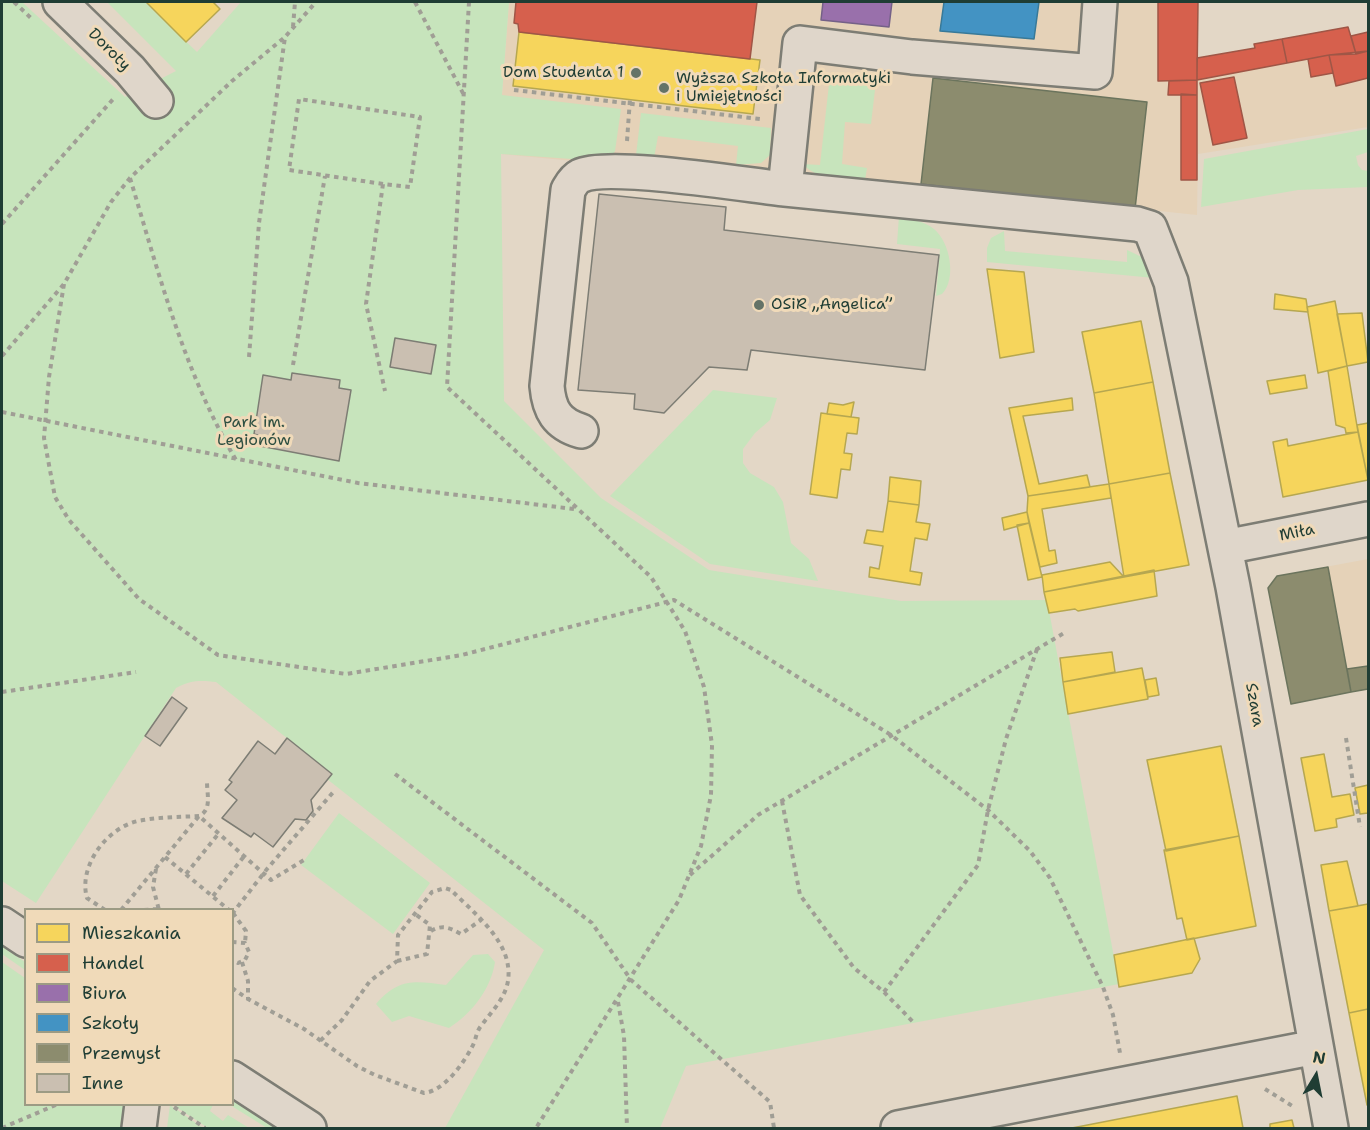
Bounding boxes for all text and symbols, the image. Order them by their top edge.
street label: Doroty [84,25,134,75]
place label: Dom Studenta 1 [503,63,624,83]
marker: Dom Studenta 1 [629,66,643,80]
place label: Wyższa Szkoła Informatyki i Umiejętności [676,69,891,107]
marker: Wyższa Szkoła Informatyki i Umiejętności [657,81,671,95]
place label: OSiR „Angelica” [771,295,892,315]
marker: OSiR „Angelica” [752,298,766,312]
park label: Park im. Legionów [217,413,291,451]
street label: Miła [1278,520,1316,546]
street label: Szara [1241,682,1267,728]
legend [24,908,234,1106]
text: Mieszkania [82,921,181,945]
text: Handel [82,951,144,975]
text: Biura [82,981,126,1005]
text: Szkoły [82,1011,139,1035]
text: Przemysł [82,1041,161,1065]
north arrow [1286,1046,1346,1106]
text: N [1311,1046,1327,1069]
text: Inne [82,1071,124,1095]

